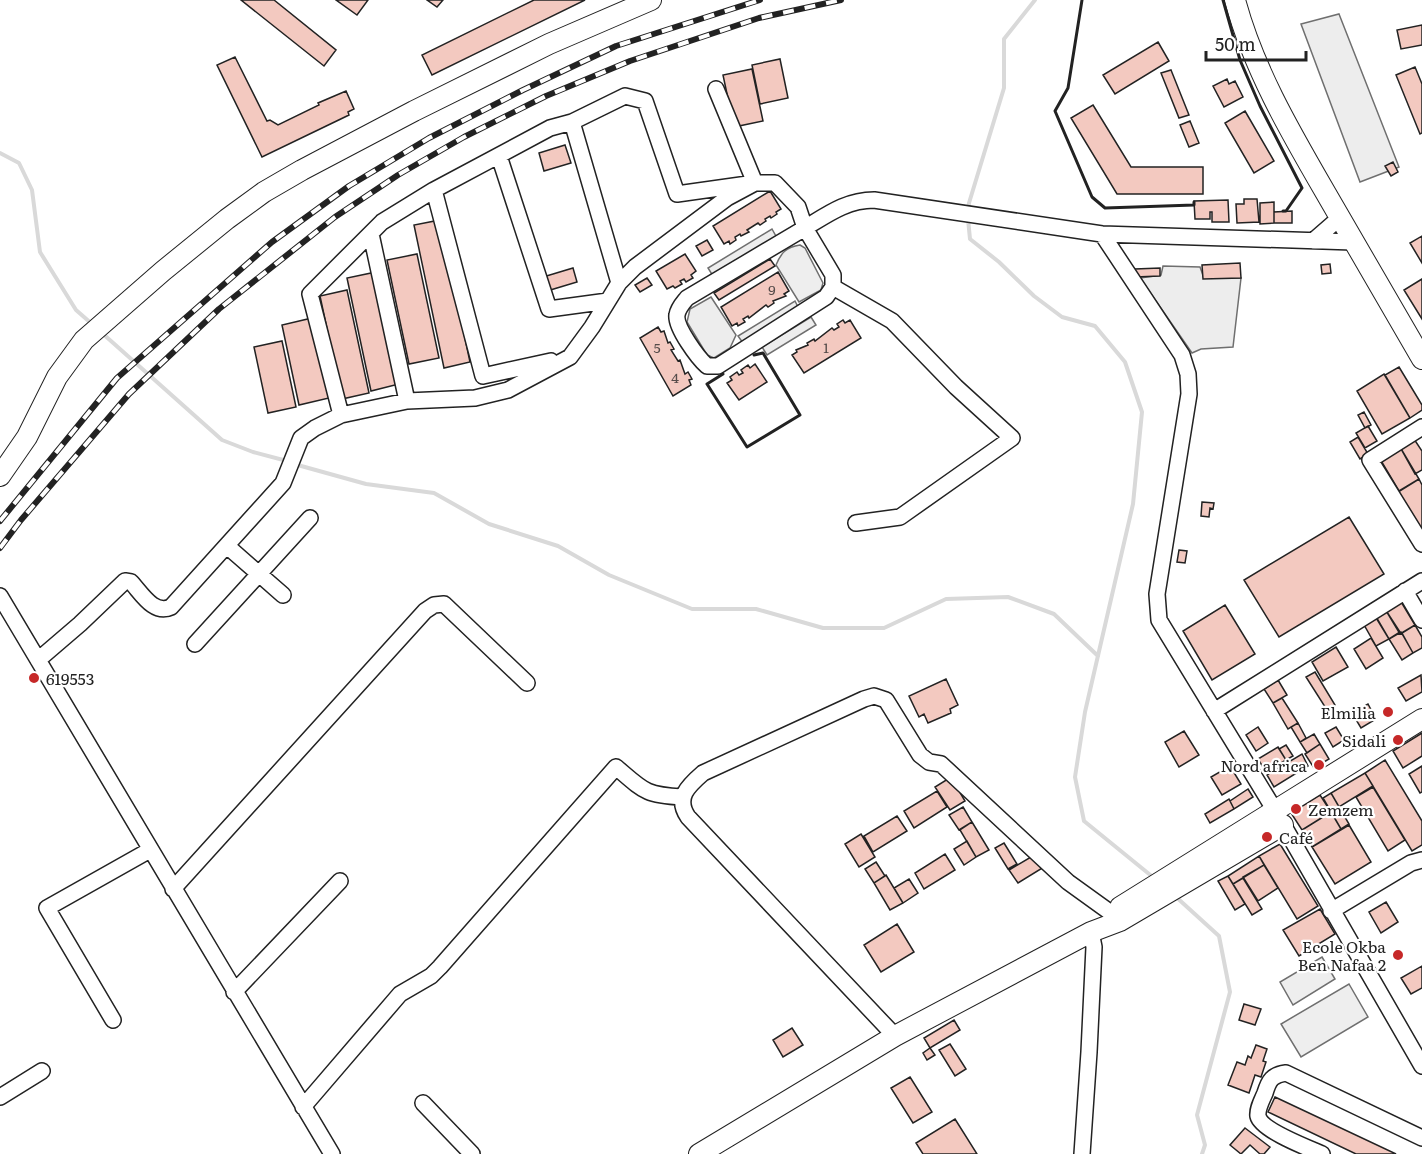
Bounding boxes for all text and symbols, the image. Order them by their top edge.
scale bar [1206,24,1306,62]
text: 50 m [1215,30,1256,57]
house number: 9 [768,279,776,299]
house number: 5 [653,337,661,357]
house number: 1 [823,337,829,357]
house number: 4 [671,367,679,387]
place label: 619553 [46,666,94,690]
marker: 619553 [27,671,41,685]
place label: Elmilia [1320,700,1376,724]
marker: Elmilia [1381,705,1395,719]
place label: Sidali [1342,728,1386,752]
marker: Sidali [1391,733,1405,747]
place label: Nord africa [1221,753,1307,777]
marker: Nord africa [1312,758,1326,772]
place label: Zemzem [1308,797,1374,821]
marker: Zemzem [1289,802,1303,816]
place label: Café [1279,825,1313,849]
marker: Café [1260,830,1274,844]
place label: Ecole Okba Ben Nafaa 2 [1298,934,1386,976]
marker: Ecole Okba Ben Nafaa 2 [1391,948,1405,962]

